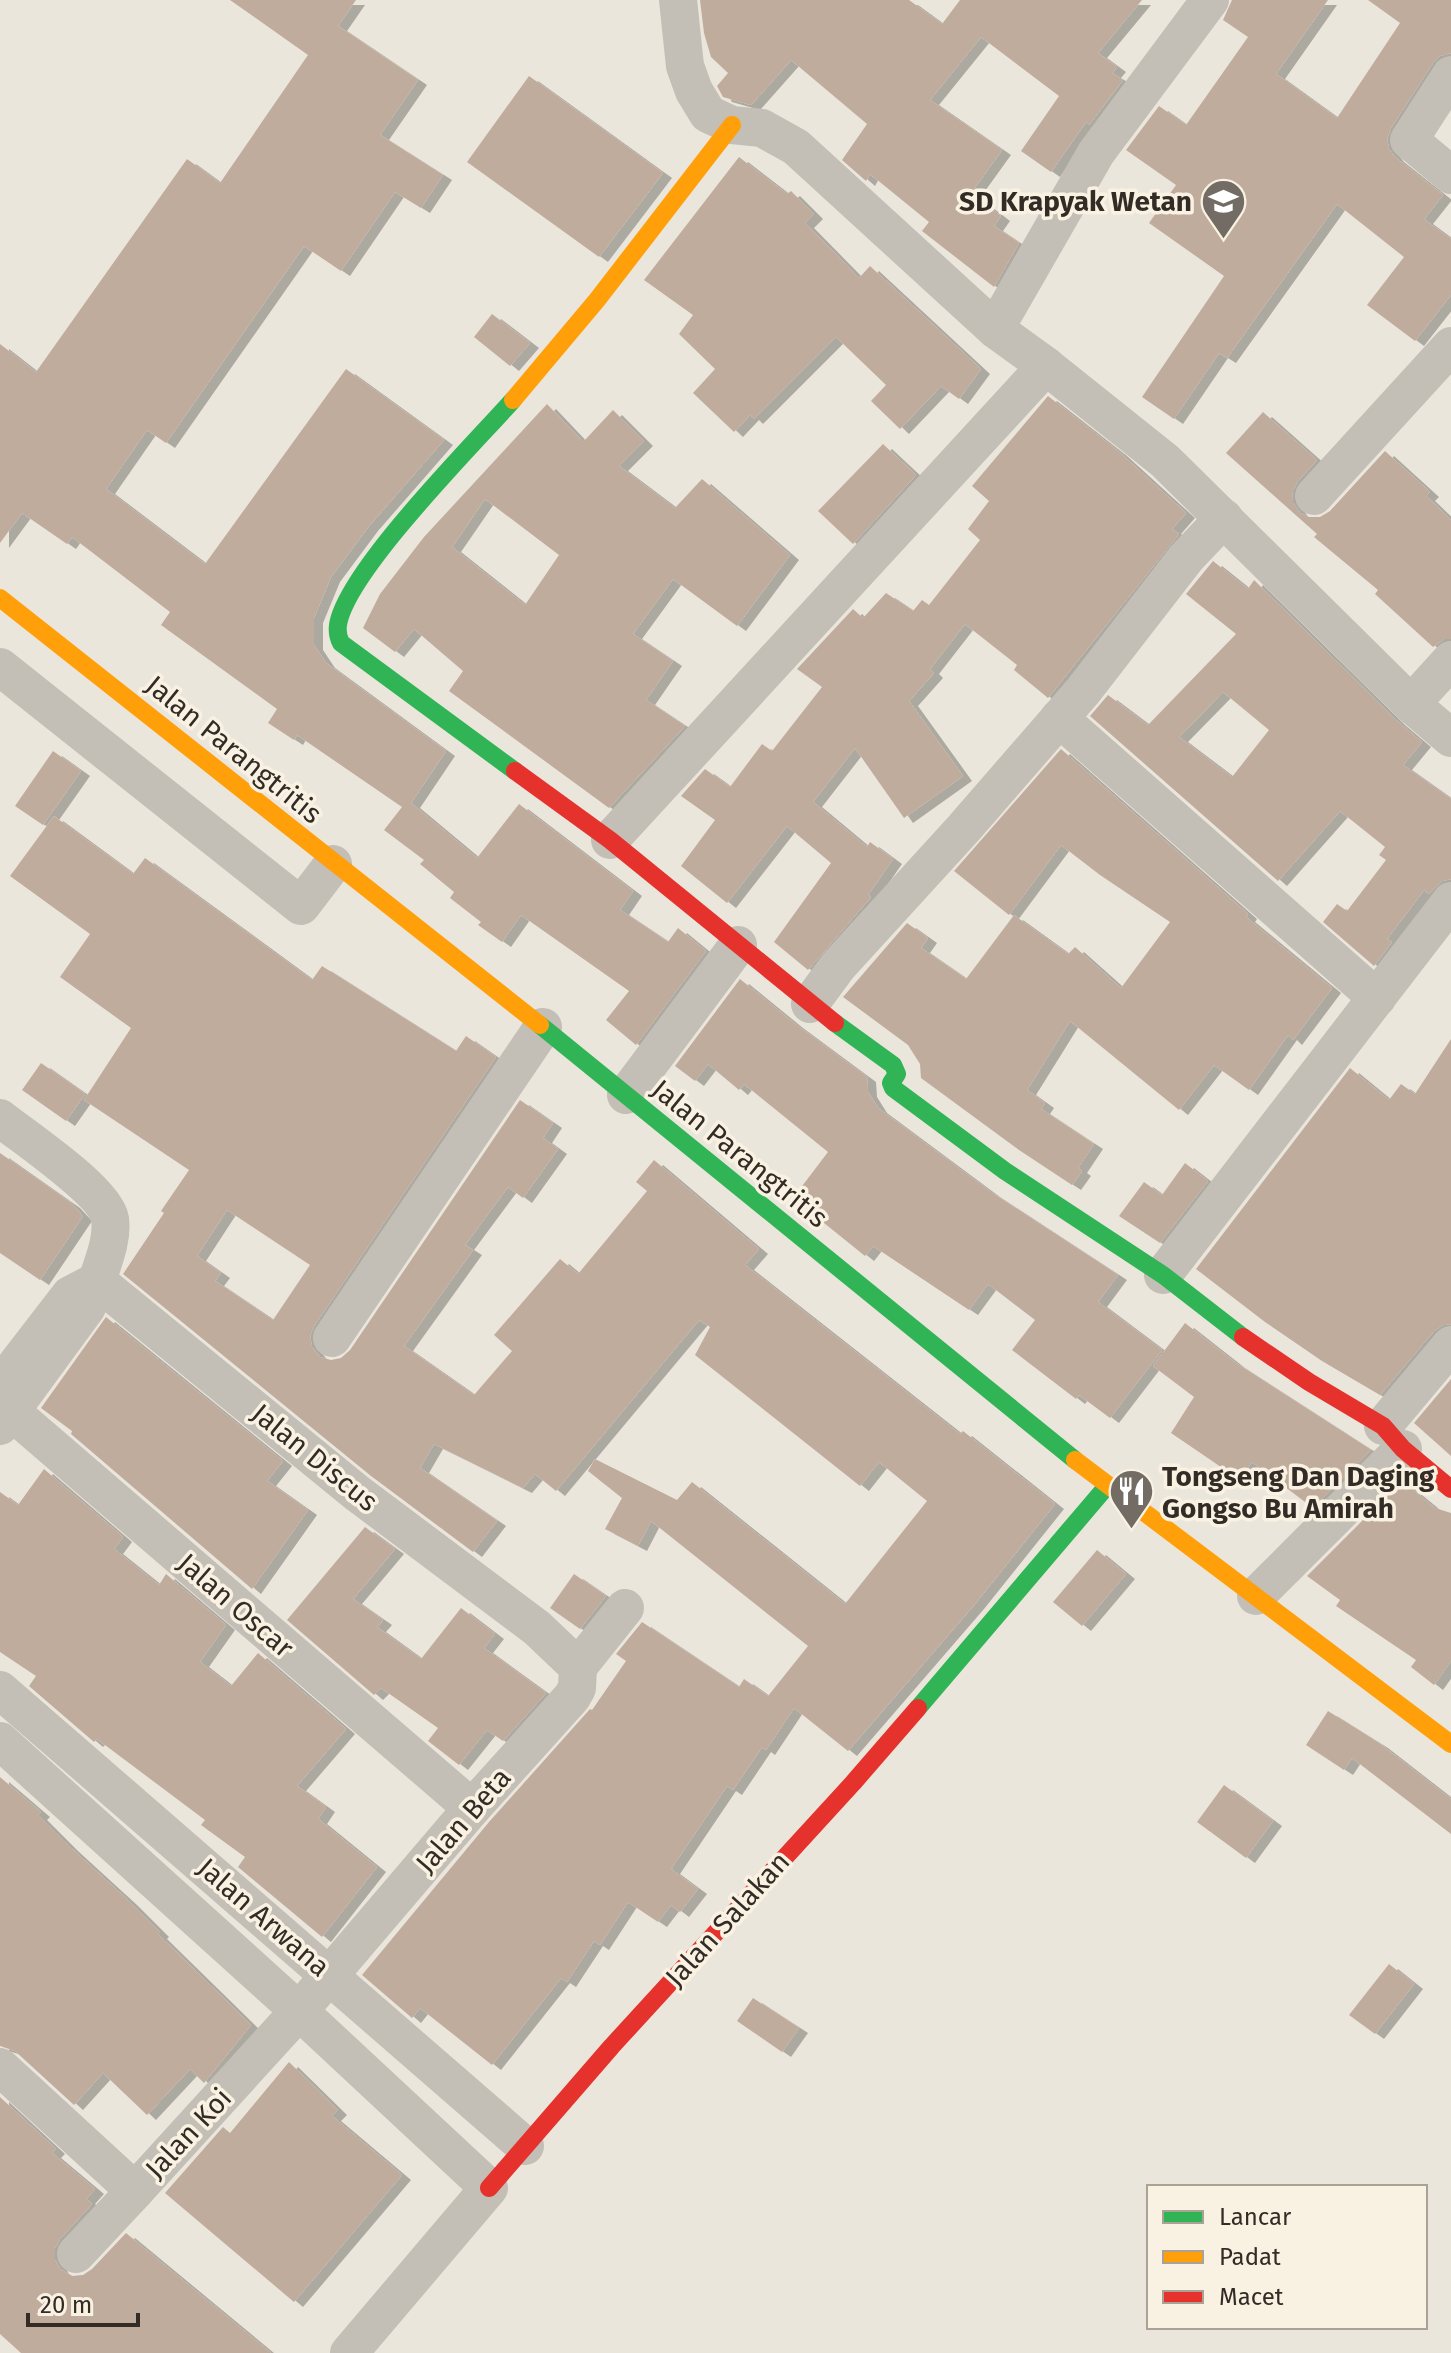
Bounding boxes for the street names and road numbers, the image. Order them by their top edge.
street label: Jalan Parangtritis [139,668,328,830]
street label: Jalan Parangtritis [645,1072,834,1234]
street label: Jalan Discus [245,1397,384,1518]
street label: Jalan Oscar [171,1546,300,1665]
street label: Jalan Beta [409,1761,518,1879]
street label: Jalan Salakan [658,1845,796,1993]
street label: Jalan Arwana [191,1851,336,1984]
street label: Jalan Koi [138,2082,238,2185]

